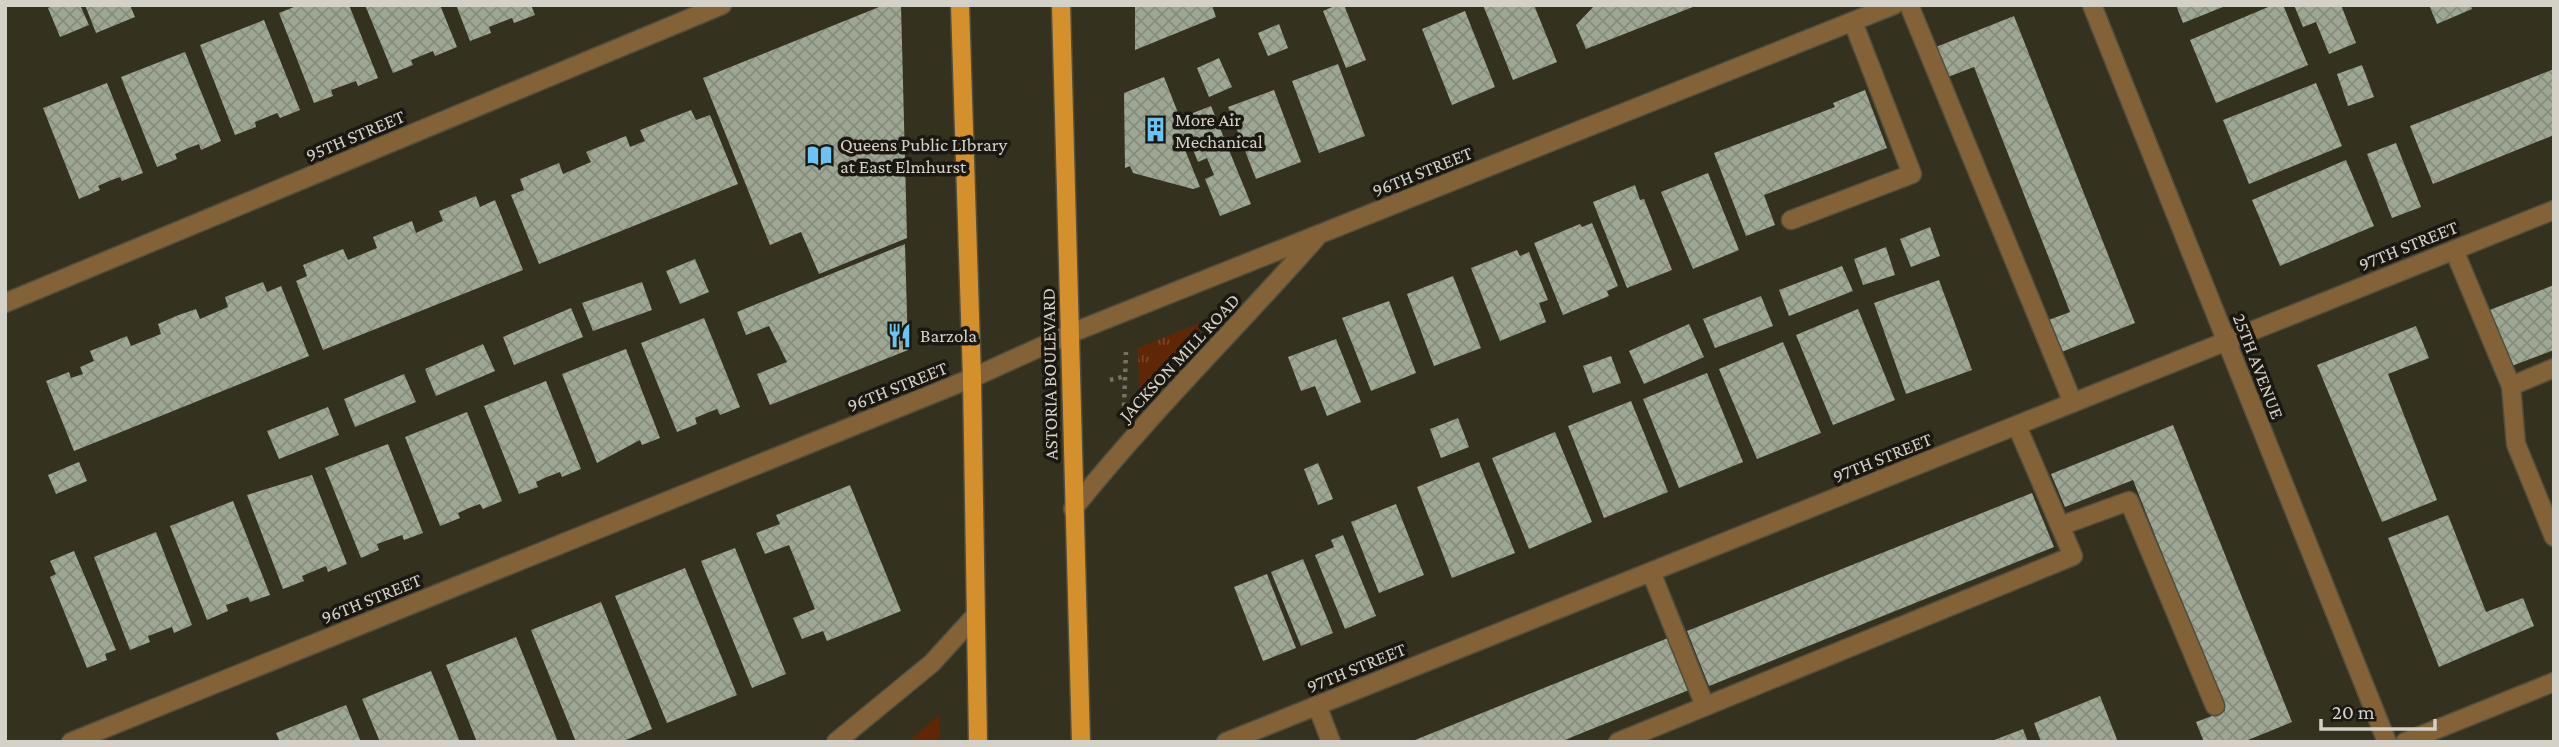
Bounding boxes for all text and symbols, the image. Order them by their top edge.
street label: 95TH STREET [303,105,408,166]
place label: More Air Mechanical [1175,109,1263,152]
building icon: More Air Mechanical [1141,116,1169,144]
place label: Queens Public LIbrary at East Elmhurst [840,134,1007,177]
library icon: Queens Public LIbrary at East Elmhurst [806,141,834,169]
street label: 96TH STREET [1369,142,1476,201]
street label: 97TH STREET [2356,216,2461,275]
street label: ASTORIA BOULEVARD [1038,288,1061,460]
street label: JACKSON MILL ROAD [1114,289,1244,427]
street label: 25TH AVENUE [2229,311,2288,422]
restaurant icon: Barzola [886,321,914,349]
place label: Barzola [920,325,977,346]
street label: 96TH STREET [844,357,951,416]
street label: 97TH STREET [1830,428,1935,487]
street label: 96TH STREET [318,569,425,628]
street label: 97TH STREET [1304,638,1409,697]
scale bar [2321,688,2435,732]
text: 20 m [2332,700,2375,724]

